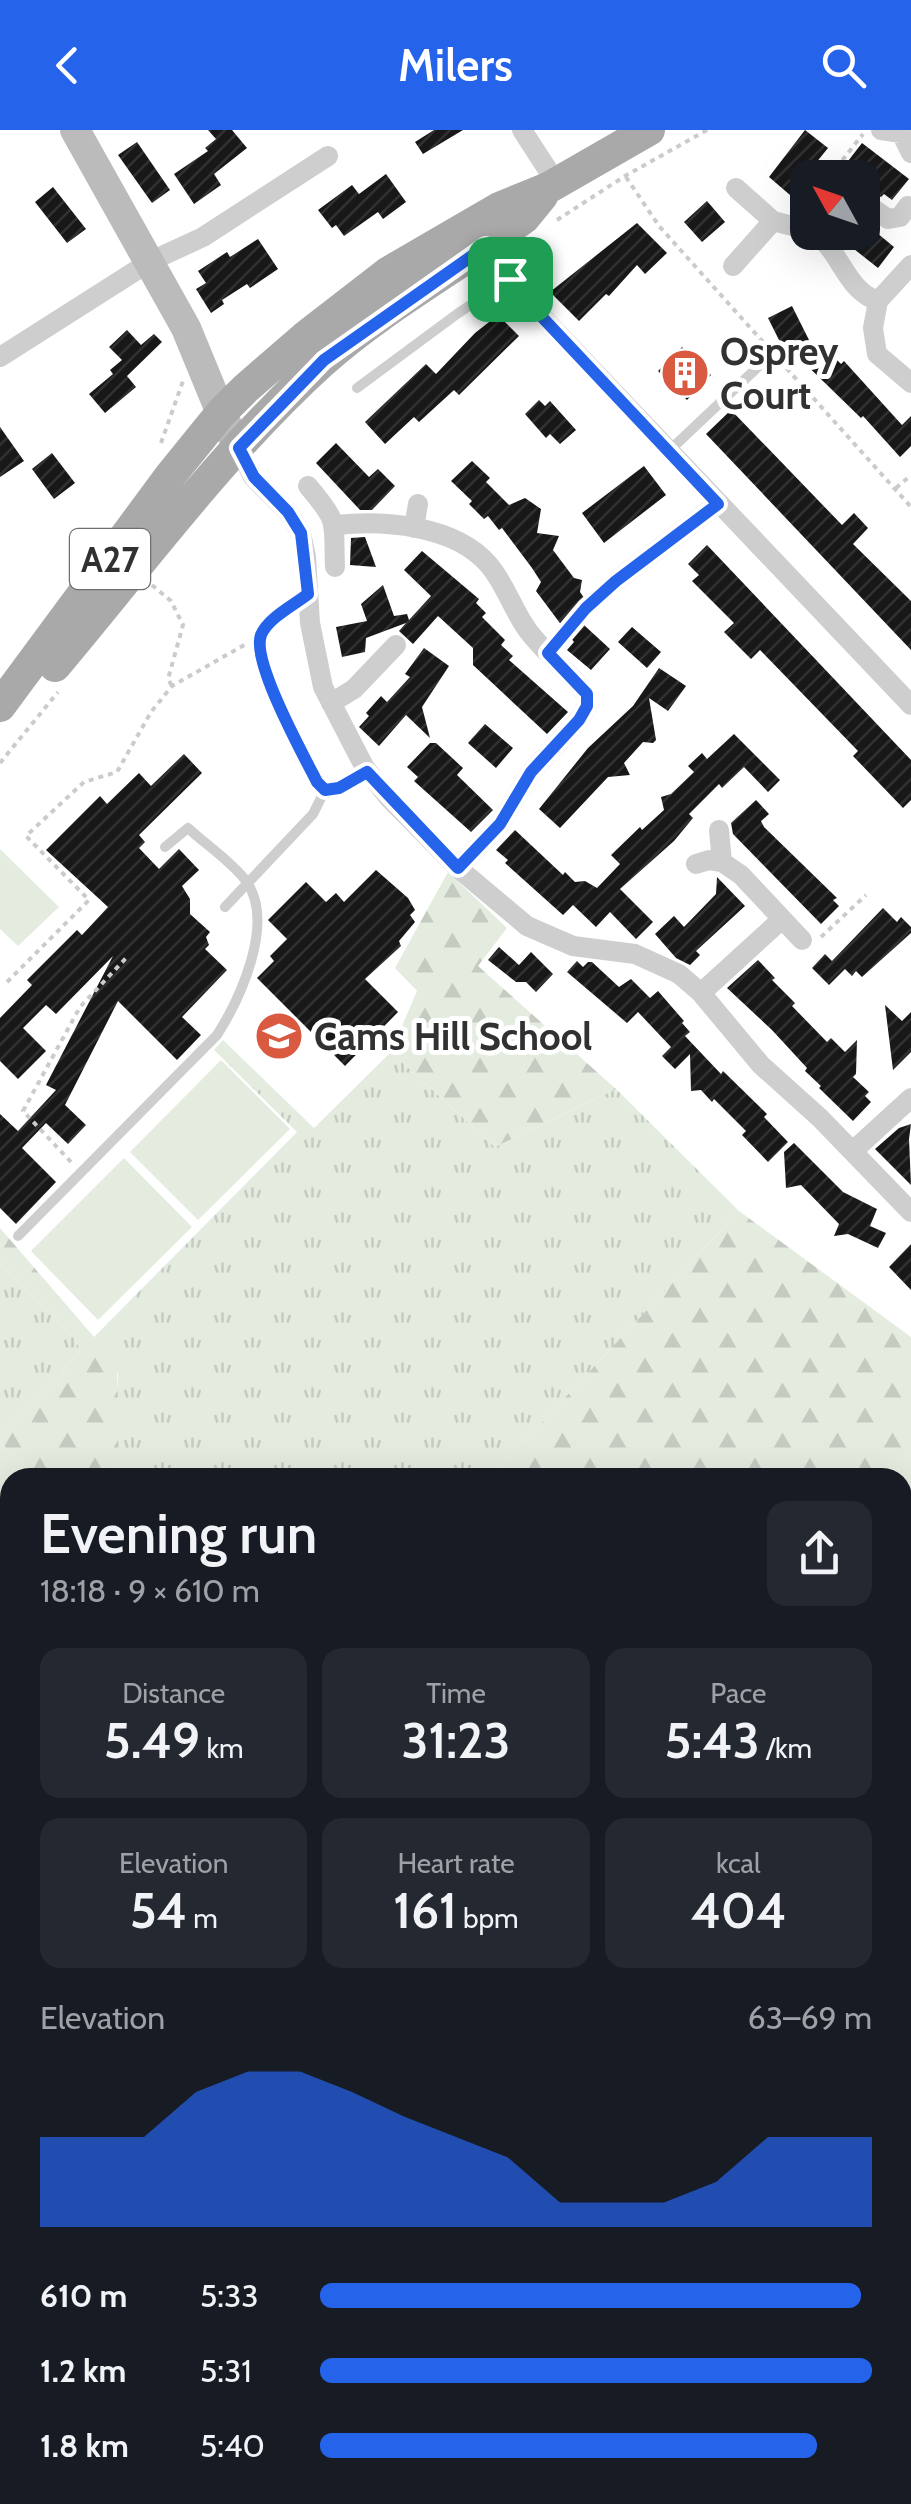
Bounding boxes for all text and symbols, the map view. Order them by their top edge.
icon: back [40,38,95,93]
text: Milers [398,38,513,92]
icon: search [816,38,871,93]
north arrow [790,160,880,250]
map controls [790,160,880,250]
pin [468,237,553,322]
icon: arrive [483,252,538,307]
place label: Osprey Court [720,328,839,419]
building icon: Osprey Court [659,347,711,399]
road number: A27 [70,529,150,589]
school or university icon: Cams Hill School [253,1010,305,1062]
place label: Cams Hill School [314,1013,592,1060]
text: Evening run [40,1500,317,1567]
button: share [767,1501,872,1606]
text: 18:18 · 9 × 610 m [40,1571,260,1610]
text: Distance [122,1676,225,1710]
text: Time [426,1676,486,1710]
text: Pace [710,1676,766,1710]
text: 5.49 [104,1710,200,1771]
text: 31:23 [402,1710,510,1771]
text: 5:43 [665,1710,760,1771]
text: km [200,1731,244,1765]
text: /km [760,1731,812,1765]
text: Elevation [119,1846,228,1880]
text: Heart rate [397,1846,515,1880]
text: kcal [716,1846,761,1880]
text: 54 [130,1880,187,1941]
text: 161 [393,1880,457,1941]
text: 404 [690,1880,786,1941]
text: m [187,1901,218,1935]
text: bpm [457,1901,519,1935]
text: Elevation [40,1998,165,2037]
text: 63–69 m [747,1998,872,2037]
text: 610 m [40,2276,127,2315]
text: 5:33 [200,2276,259,2315]
text: 1.2 km [40,2351,126,2390]
text: 5:31 [200,2351,252,2390]
text: 1.8 km [40,2426,129,2465]
text: 5:40 [200,2426,265,2465]

